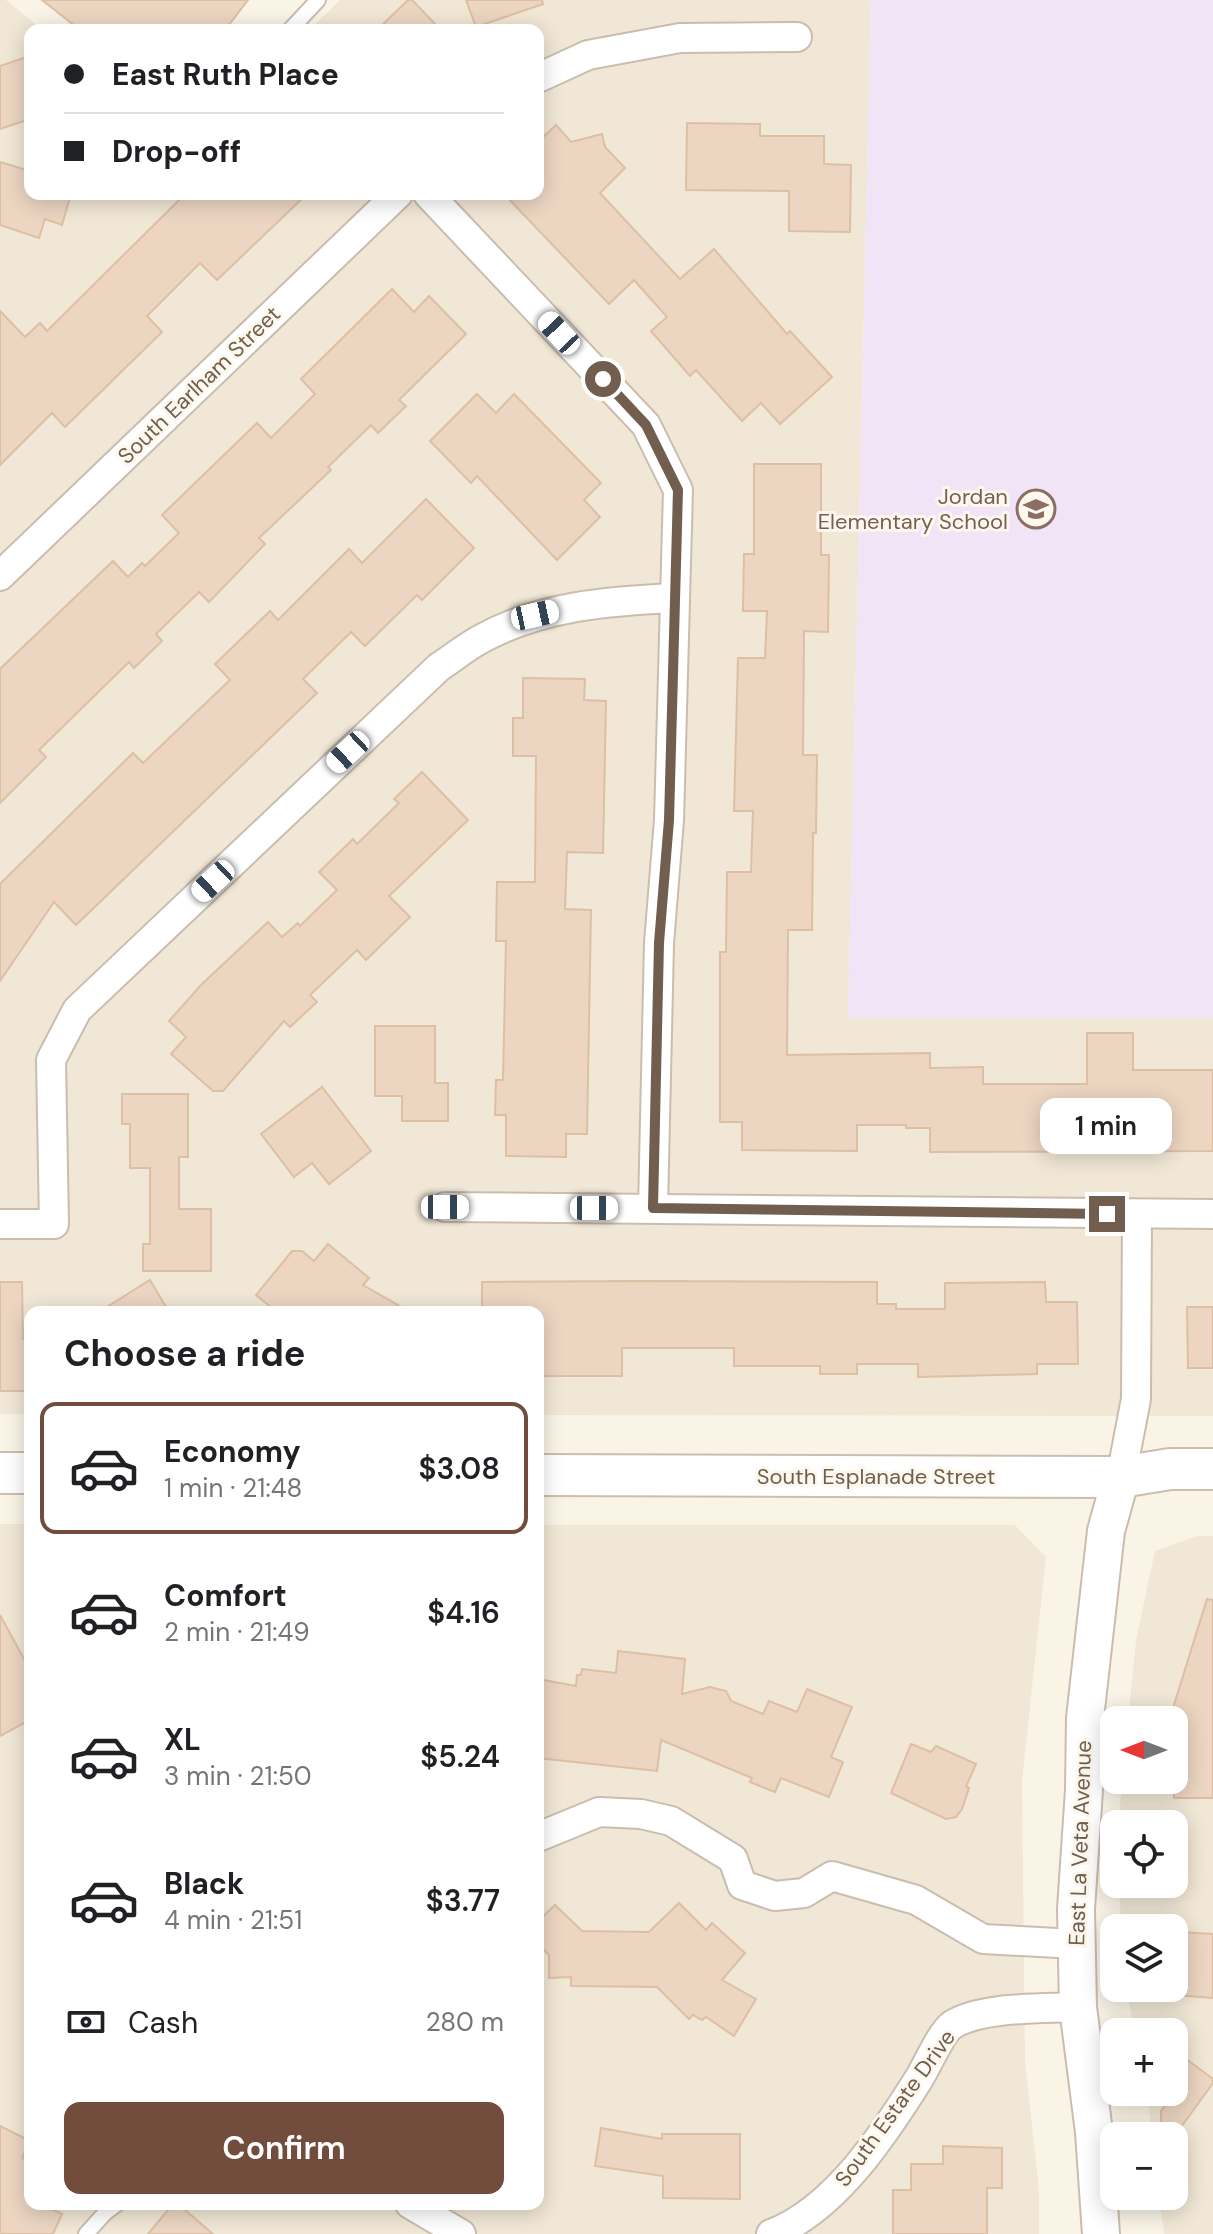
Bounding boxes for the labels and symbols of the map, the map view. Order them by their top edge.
street label: South Earlham Street [111,300,287,470]
car [534,307,584,359]
route start [585,361,621,397]
place label: Jordan Elementary School [818,482,1008,536]
school or university icon: Jordan Elementary School [1015,488,1057,530]
car [509,598,561,632]
car [322,727,374,777]
car [187,856,239,906]
callout: 1 min [1041,1098,1173,1154]
car [421,1195,469,1219]
car [570,1196,618,1220]
route end [1089,1196,1125,1232]
street label: South Esplanade Street [757,1462,995,1491]
north arrow [1100,1706,1188,1794]
street label: East La Veta Avenue [1062,1740,1098,1946]
street label: South Estate Drive [828,2024,962,2192]

